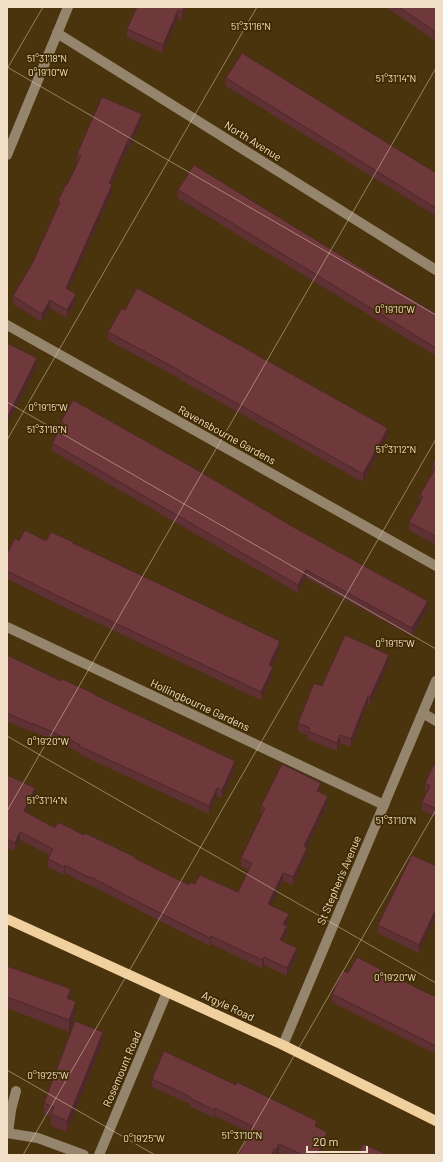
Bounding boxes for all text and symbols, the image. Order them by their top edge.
text: 51°31'16"N [231,20,271,32]
text: 51°31'18"N [27,52,67,64]
text: 0°19'10"W [28,66,68,78]
text: 51°31'14"N [376,72,416,84]
street label: North Avenue [222,118,284,163]
text: 0°19'10"W [375,303,415,315]
text: 0°19'15"W [28,401,68,413]
street label: Ravensbourne Gardens [176,402,278,467]
text: 51°31'16"N [27,423,67,435]
text: 51°31'12"N [376,443,416,455]
text: 0°19'15"W [375,637,415,649]
street label: Hollingbourne Gardens [149,676,252,733]
text: 0°19'20"W [27,735,69,747]
text: 51°31'14"N [27,794,67,806]
text: 51°31'10"N [376,814,416,826]
street label: St Stephen's Avenue [314,833,363,926]
text: 0°19'20"W [374,971,416,983]
street label: Argyle Road [200,988,257,1023]
street label: Rosemount Road [100,1029,143,1109]
text: 0°19'25"W [27,1069,69,1081]
scale bar [307,1128,367,1154]
text: 51°31'10"N [222,1129,262,1141]
text: 0°19'25"W [123,1132,165,1144]
text: 20 m [313,1134,339,1148]

